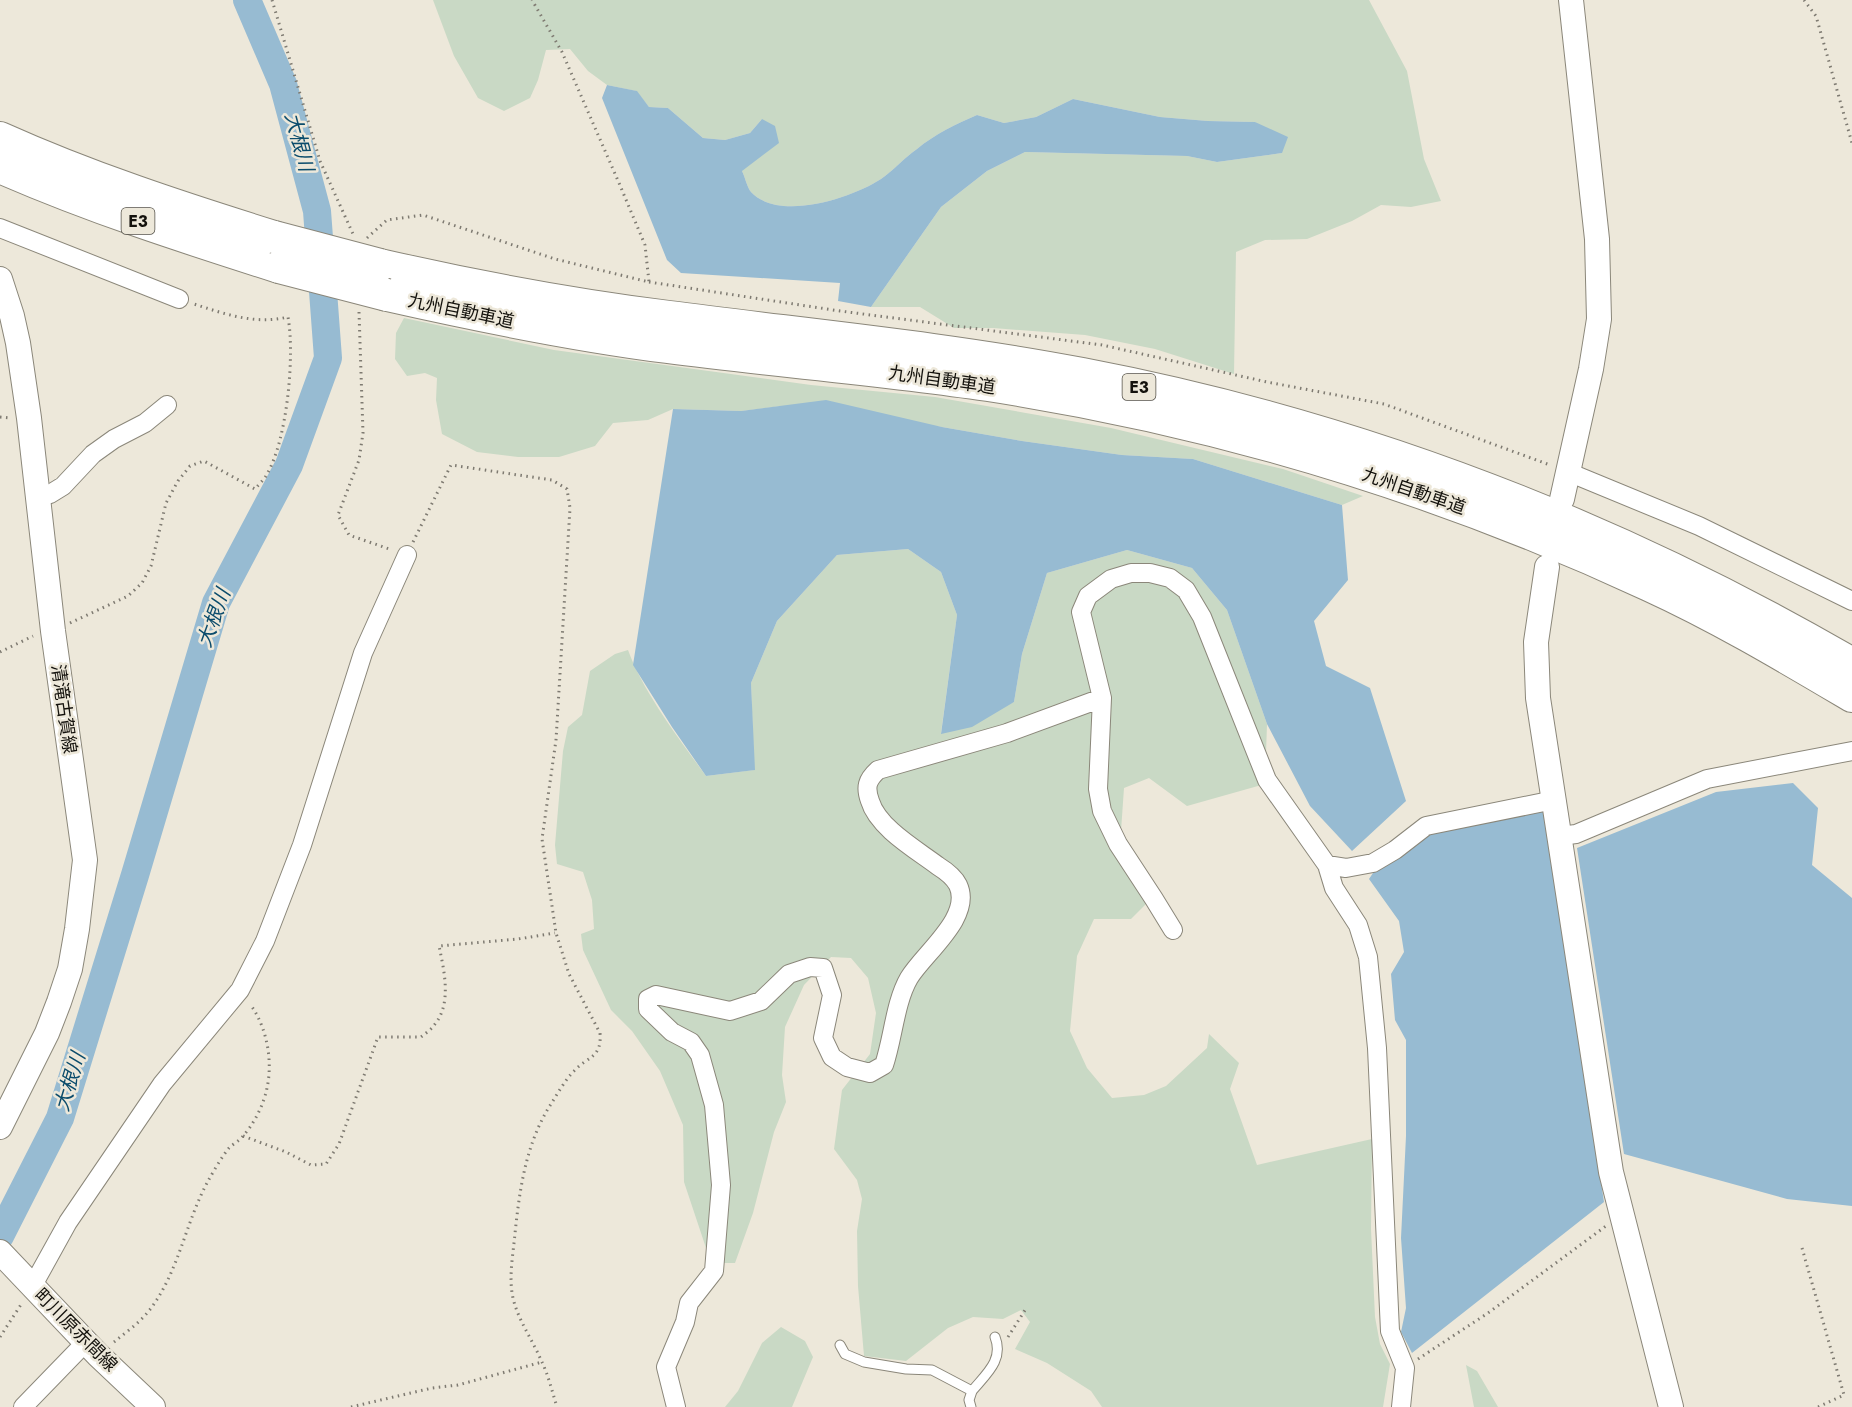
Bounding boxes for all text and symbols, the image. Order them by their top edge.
water label: 大根川 [277,109,321,177]
road number: E3 [122,208,154,234]
street label: 九州自動車道 [405,287,517,335]
street label: 九州自動車道 [887,360,997,400]
road number: E3 [1122,374,1156,400]
street label: 九州自動車道 [1359,461,1469,521]
water label: 大根川 [190,583,239,651]
street label: 清滝古賀線 [45,663,83,755]
water label: 大根川 [47,1047,93,1115]
street label: 町川原赤間線 [29,1283,123,1377]

